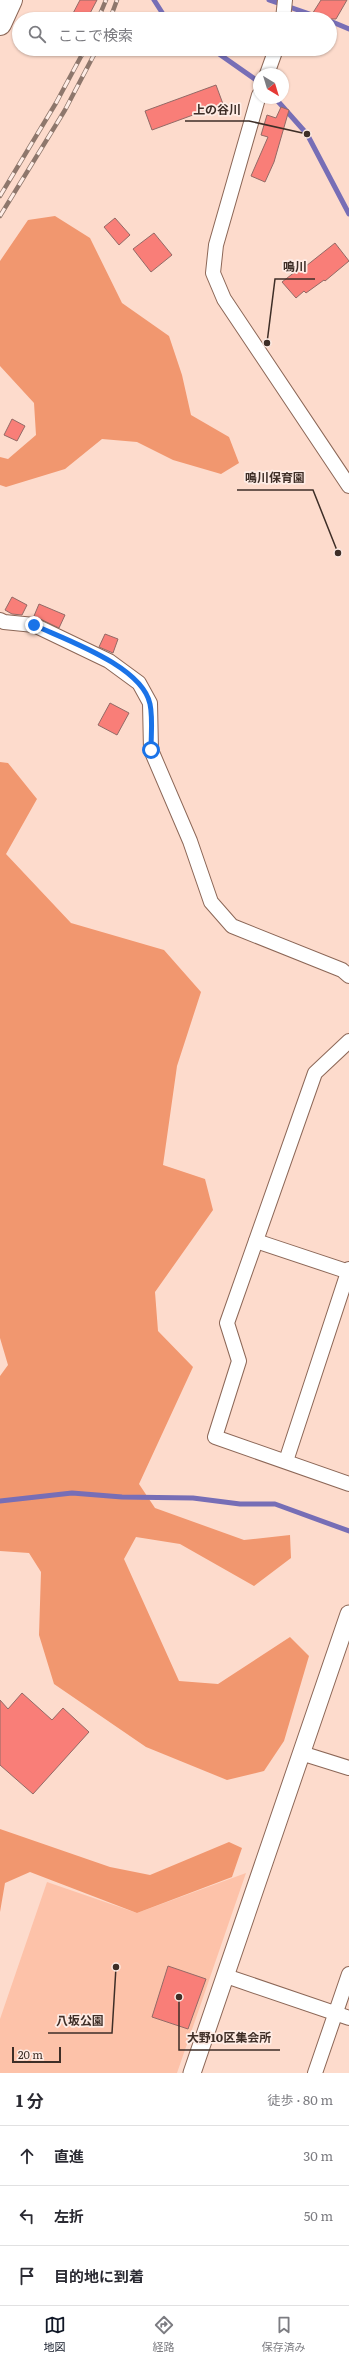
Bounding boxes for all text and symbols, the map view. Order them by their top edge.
search box [12,12,337,56]
icon: search [26,23,48,45]
text: ここで検索 [58,23,133,46]
north arrow [253,68,289,104]
callout: 上の谷川 [185,97,249,121]
text: 上の谷川 [193,100,241,118]
callout: 鳴川 [275,255,315,279]
text: 鳴川 [283,257,307,275]
callout: 鳴川保育園 [237,466,313,490]
text: 鳴川保育園 [245,468,305,486]
route end [25,616,43,634]
route start [142,741,160,759]
callout: 八坂公園 [48,2009,112,2033]
text: 八坂公園 [56,2011,104,2029]
callout: 大野10区集会所 [179,2026,280,2050]
text: 大野10区集会所 [187,2028,271,2046]
scale bar [12,2045,61,2064]
text: 20 m [18,2046,43,2062]
text: 1 分 [16,2087,43,2112]
text: 徒歩 · 80 m [268,2090,333,2109]
text: 直進 [54,2144,84,2167]
icon: ahead [16,2145,38,2167]
text: 30 m [303,2146,333,2165]
text: 左折 [54,2204,84,2227]
icon: left [16,2205,38,2227]
text: 50 m [304,2206,333,2225]
text: 目的地に到着 [54,2264,144,2287]
icon: arrive [16,2265,38,2287]
tab: 地図 [44,2314,66,2354]
tab: 経路 [153,2314,175,2354]
tab: 保存済み [262,2314,306,2354]

